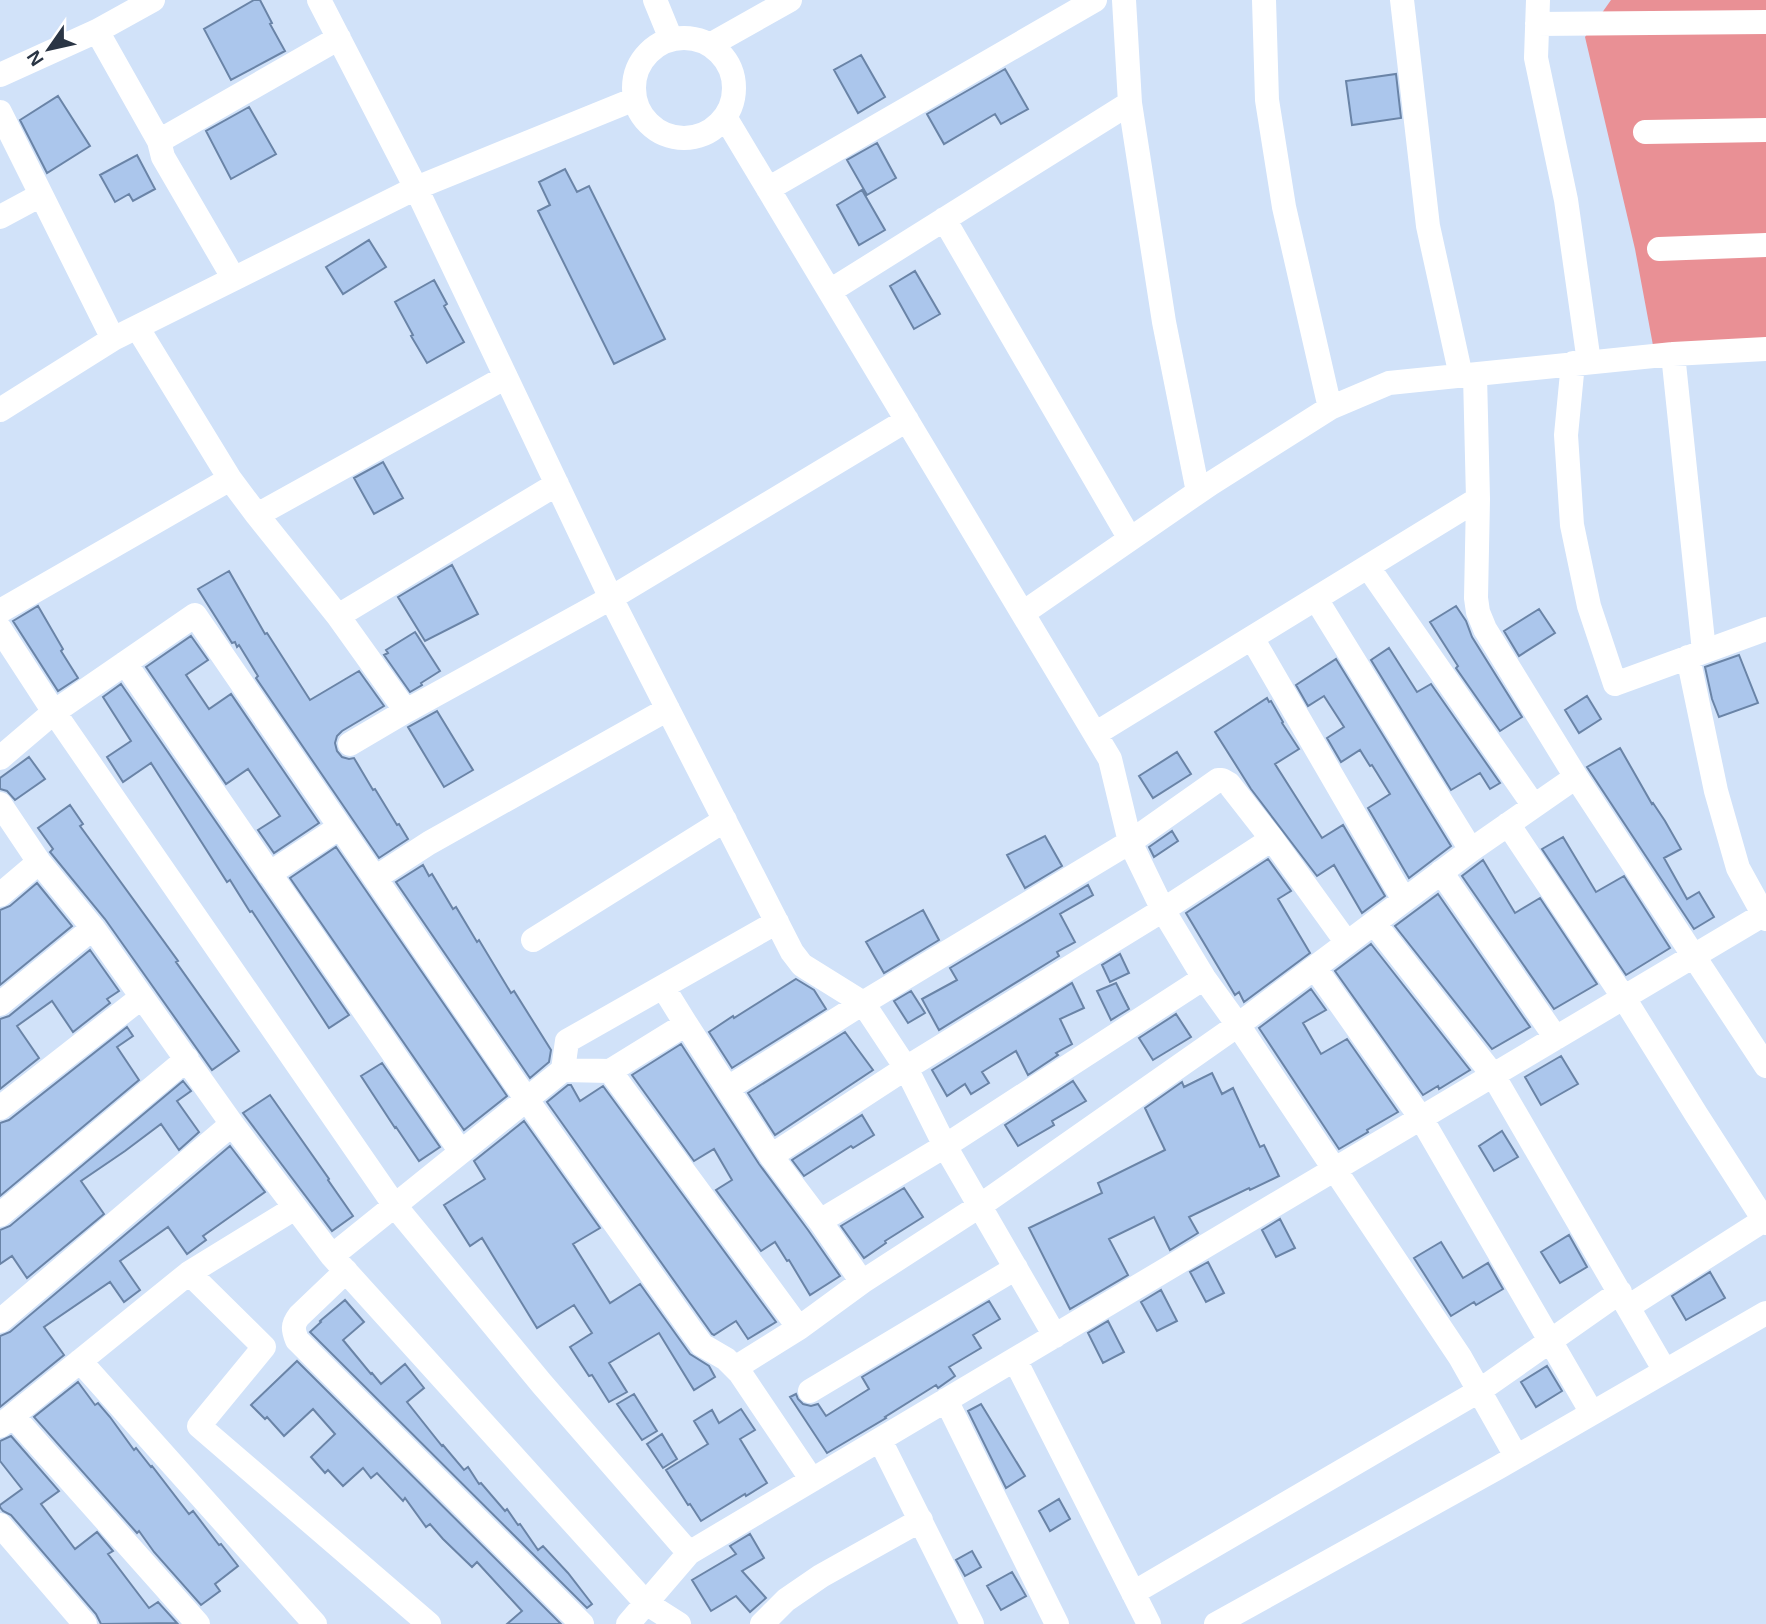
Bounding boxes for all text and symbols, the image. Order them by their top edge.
north arrow [14,14,84,84]
text: N [23,47,48,70]

